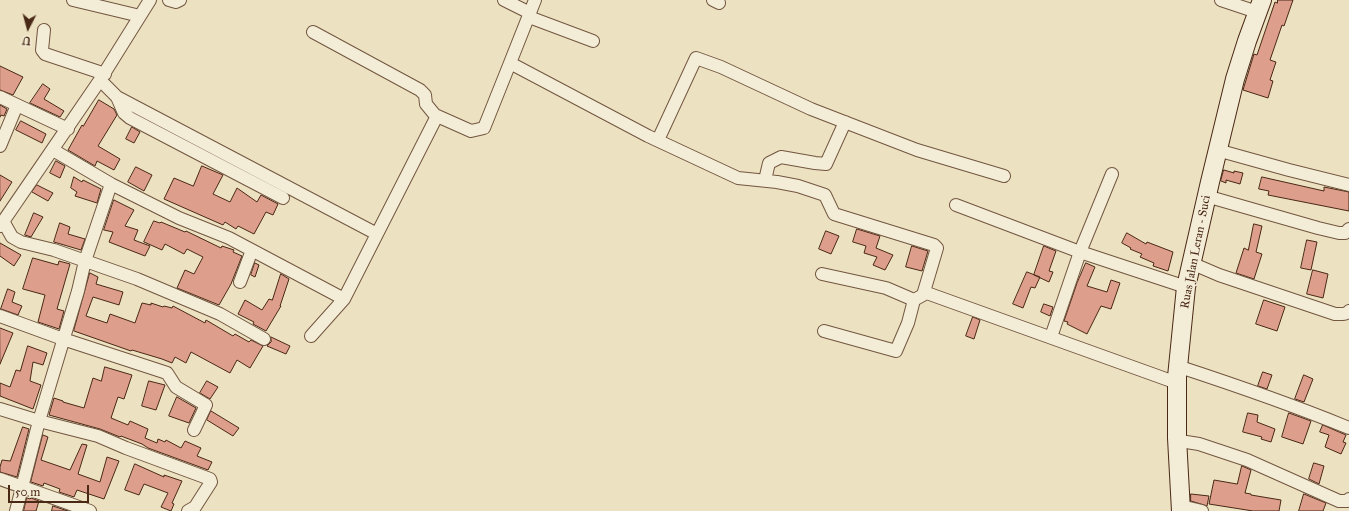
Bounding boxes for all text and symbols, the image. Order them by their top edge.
north arrow [8,8,48,48]
text: U [22,34,32,47]
street label: Ruas Jalan Leran - Suci [1178,194,1214,310]
scale bar [10,477,91,503]
text: 50 m [15,485,40,499]

